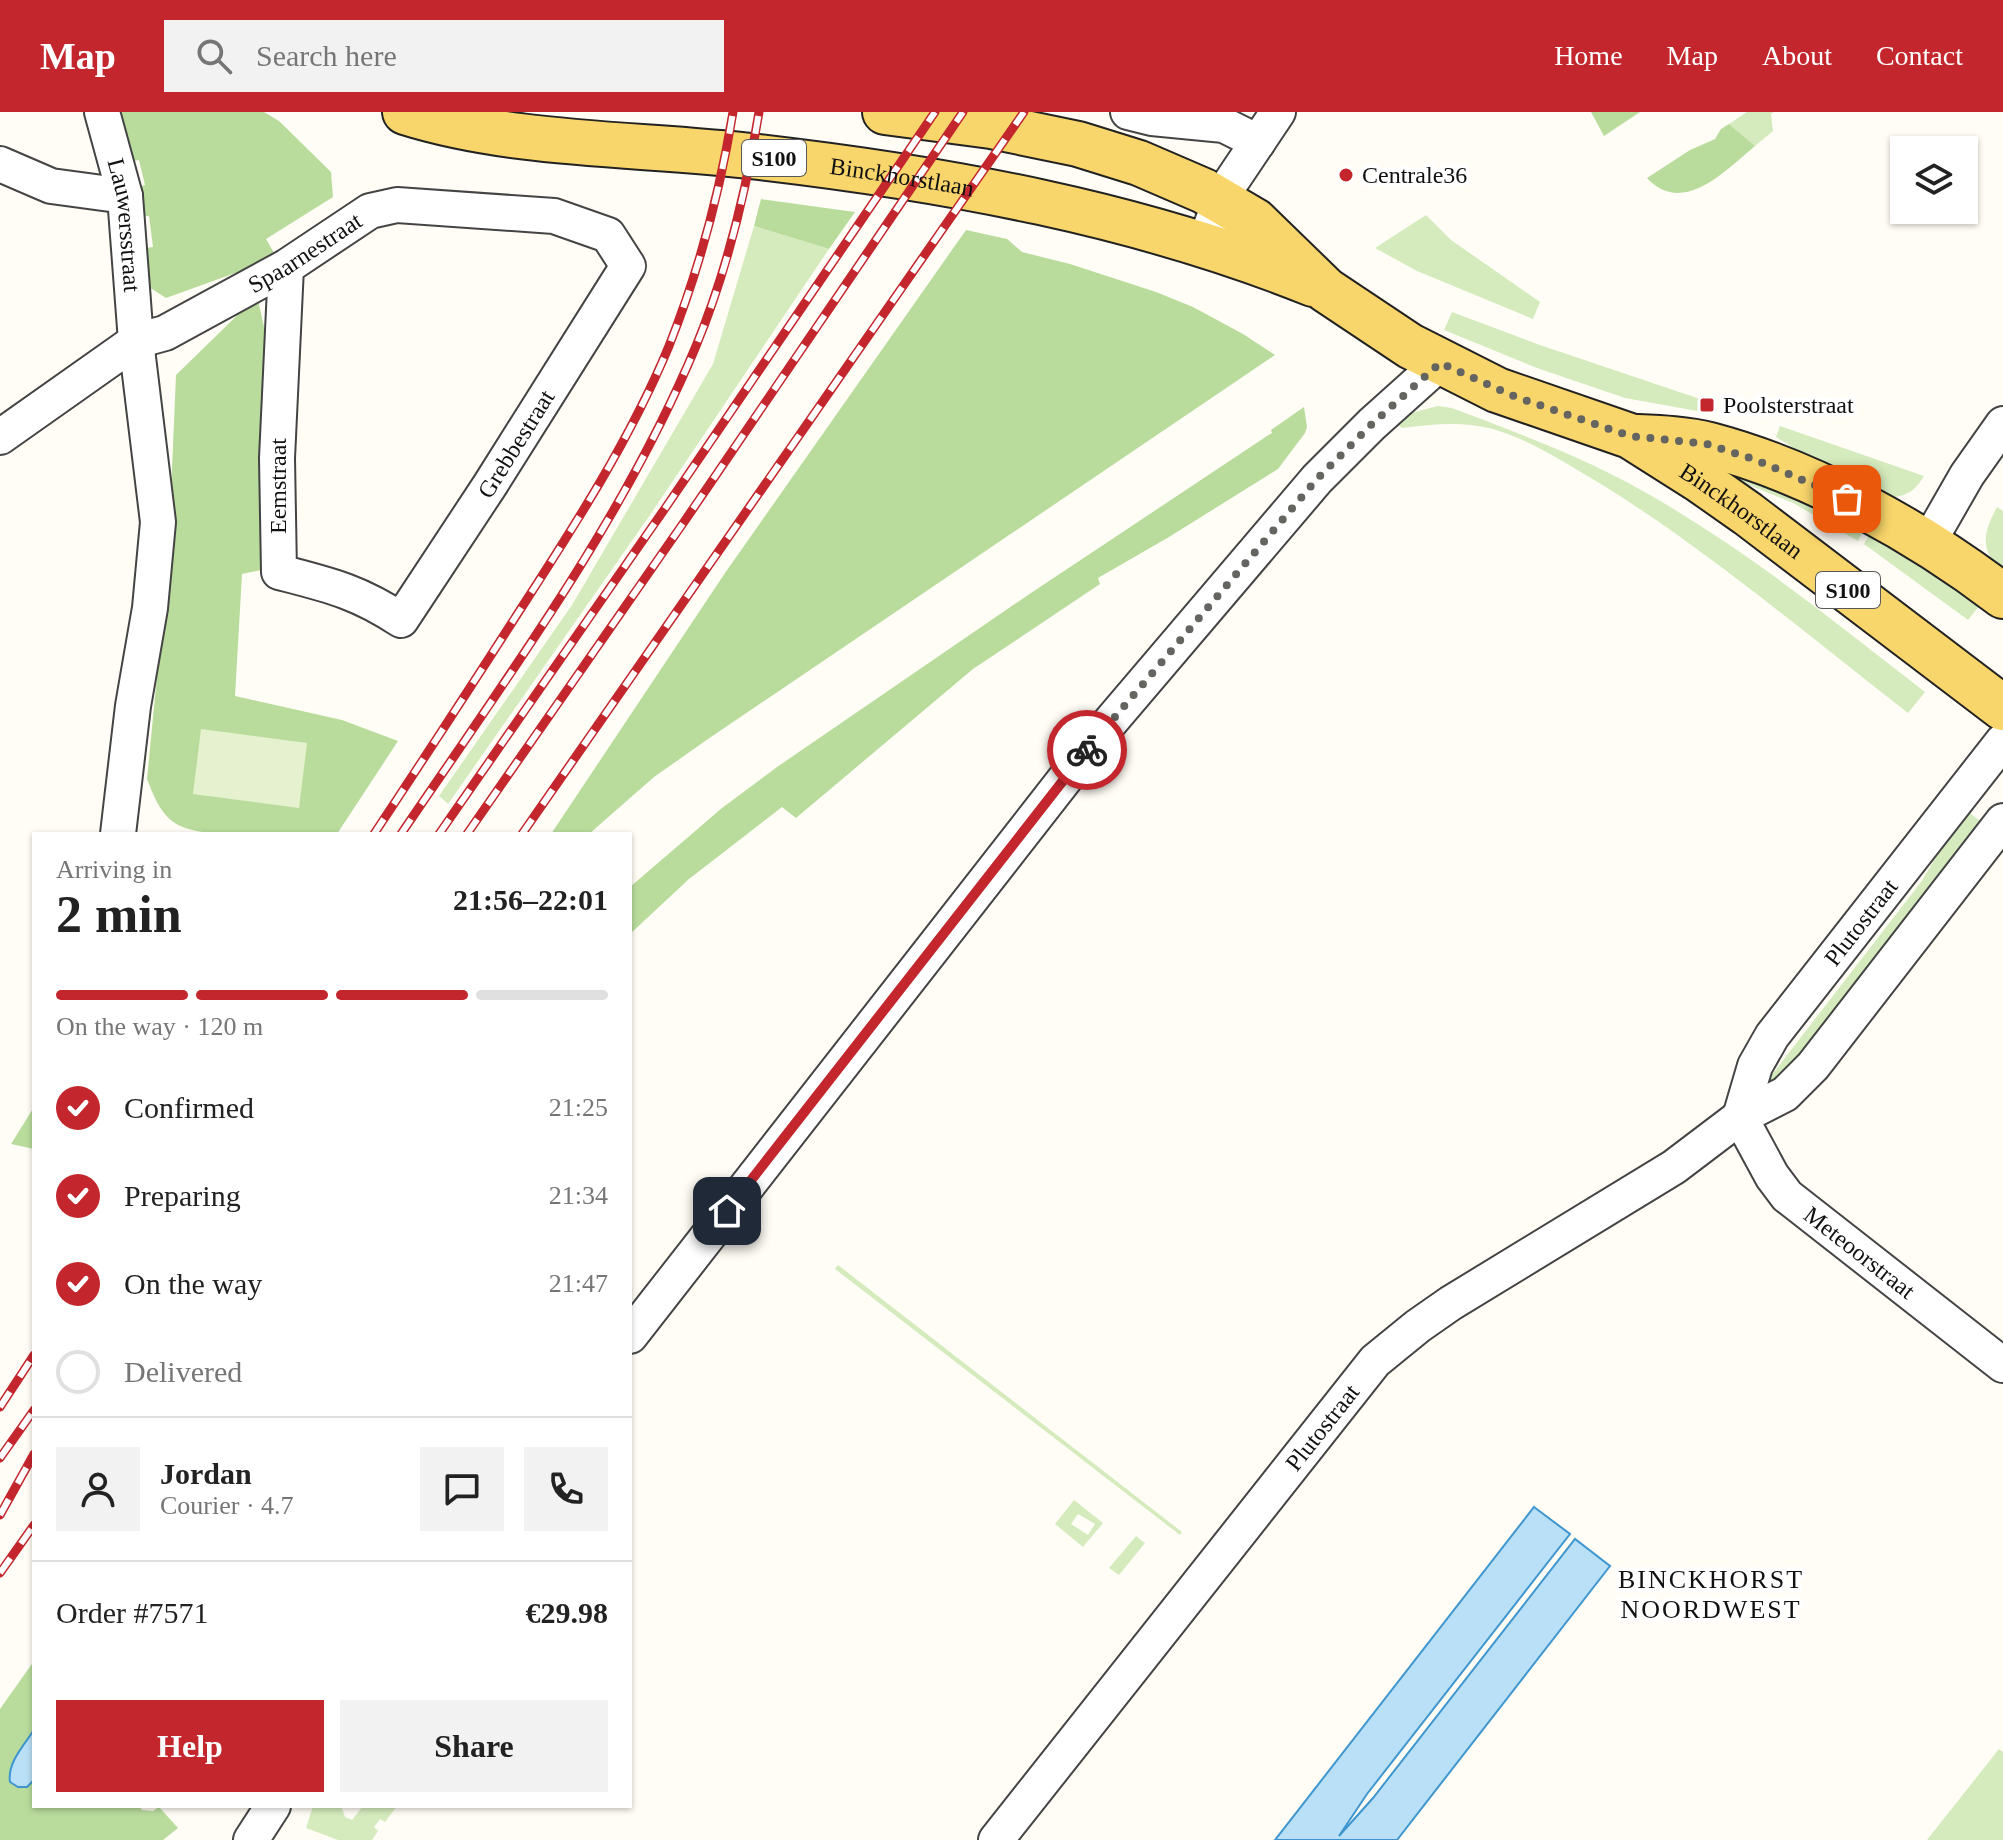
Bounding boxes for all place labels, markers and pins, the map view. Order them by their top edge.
place label: Centrale36 [1362,162,1467,188]
marker: Centrale36 [1337,166,1355,184]
place label: Poolsterstraat [1723,392,1854,418]
marker: Poolsterstraat [1698,396,1716,414]
pin [1813,465,1881,533]
pin [693,1177,761,1245]

